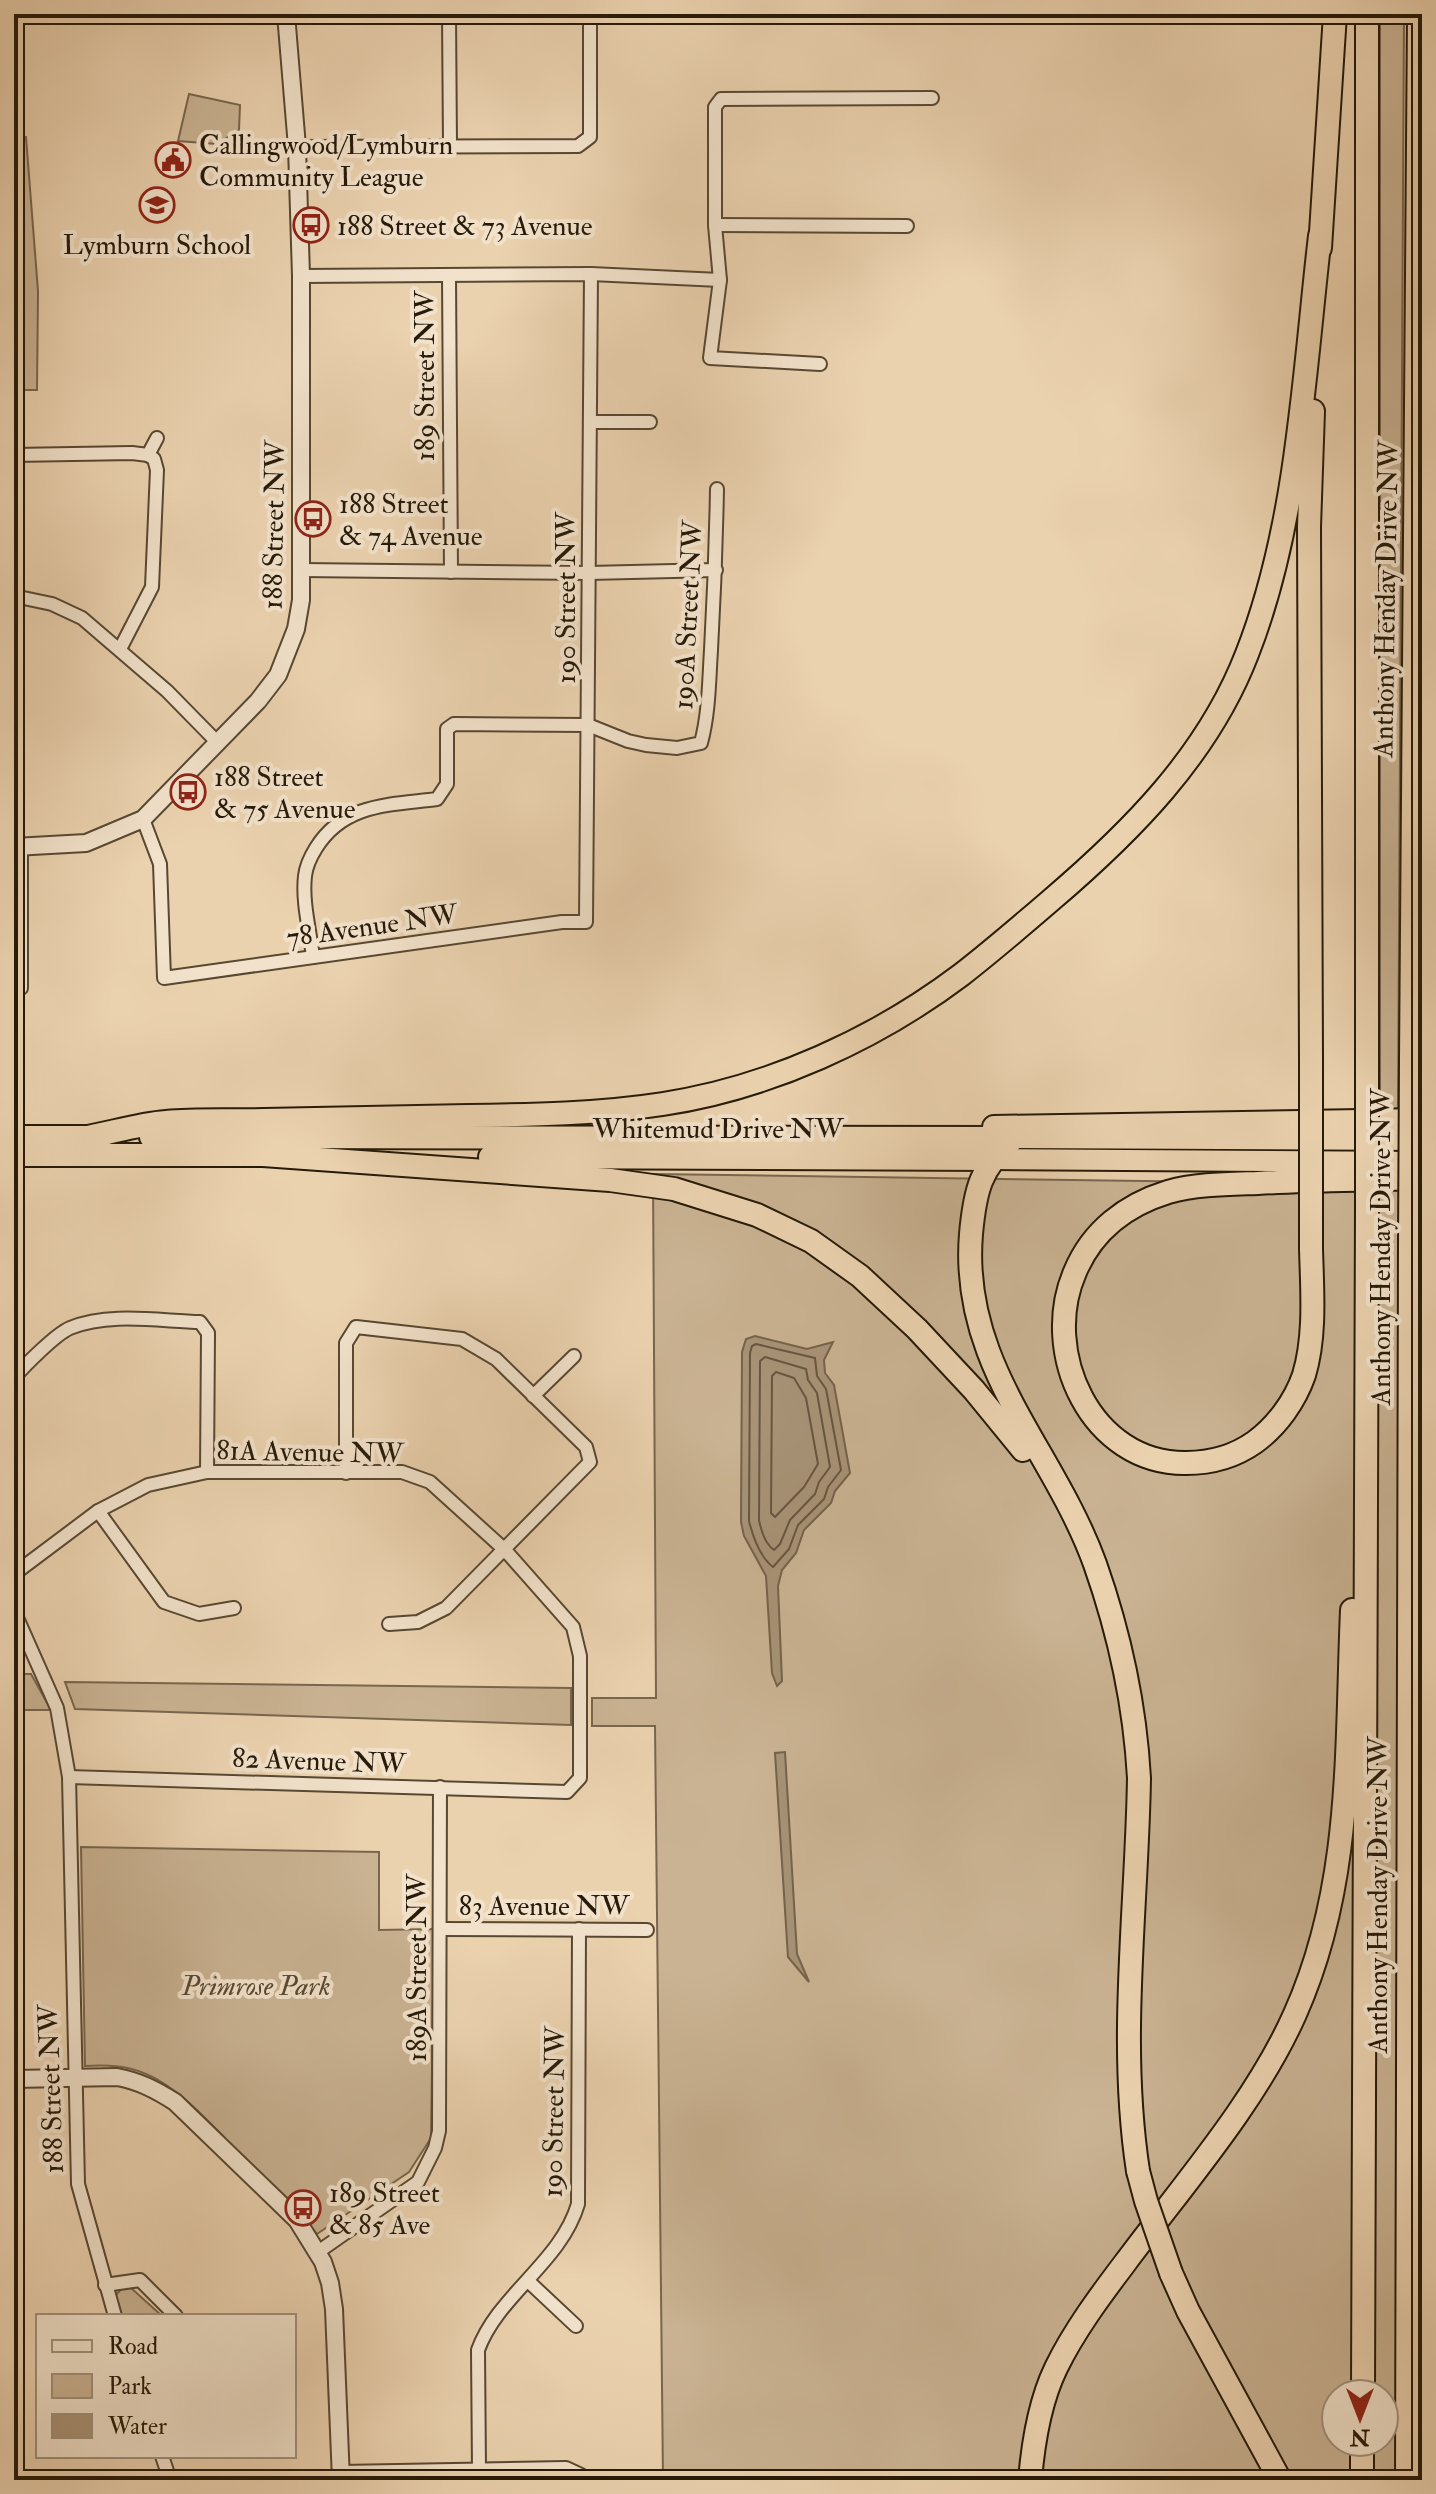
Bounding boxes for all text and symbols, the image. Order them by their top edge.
place label: Callingwood/Lymburn Community League [199,128,453,195]
public building icon: Callingwood/Lymburn Community League [154,141,192,179]
school or university icon: Lymburn School [138,186,176,224]
bus stop icon: 188 Street & 73 Avenue [292,206,330,244]
place label: 188 Street & 73 Avenue [337,209,593,244]
place label: Lymburn School [63,228,251,263]
street label: 189 Street NW [408,289,443,461]
street label: 188 Street NW [256,439,293,610]
street label: Anthony Henday Drive NW [1366,439,1407,759]
place label: 188 Street & 74 Avenue [339,487,483,554]
bus stop icon: 188 Street & 74 Avenue [294,500,332,538]
street label: 190 Street NW [549,511,584,684]
street label: 190A Street NW [666,518,711,710]
place label: 188 Street & 75 Avenue [214,760,356,827]
bus stop icon: 188 Street & 75 Avenue [169,773,207,811]
street label: 78 Avenue NW [284,897,461,956]
street label: Anthony Henday Drive NW [1364,1087,1399,1407]
street label: Whitemud Drive NW [592,1112,845,1147]
street label: 81A Avenue NW [216,1433,405,1472]
street label: Anthony Henday Drive NW [1361,1735,1396,2055]
street label: 82 Avenue NW [232,1741,408,1782]
street label: 189A Street NW [400,1872,435,2062]
street label: 83 Avenue NW [459,1889,631,1924]
park label: Primrose Park [181,1969,330,2004]
street label: 188 Street NW [31,2002,72,2174]
street label: 190 Street NW [536,2025,574,2198]
place label: 189 Street & 85 Ave [329,2176,440,2243]
bus stop icon: 189 Street & 85 Ave [284,2189,322,2227]
legend [36,2314,296,2458]
text: Road [108,2331,158,2362]
text: Park [108,2371,152,2402]
north arrow [1320,2378,1400,2458]
text: Water [107,2411,167,2442]
text: N [1350,2423,1371,2451]

